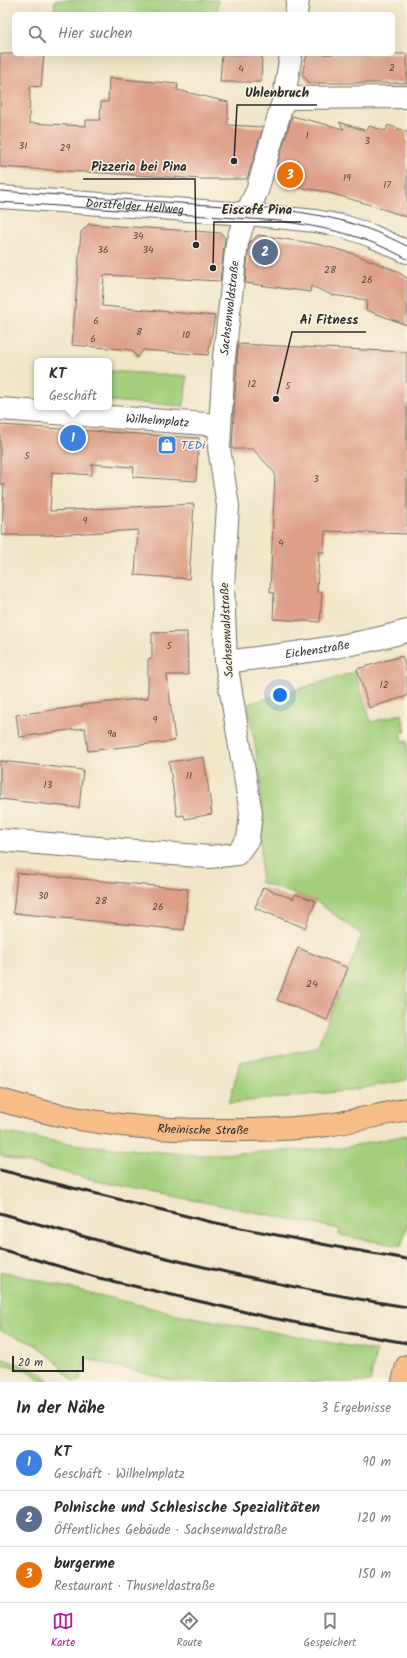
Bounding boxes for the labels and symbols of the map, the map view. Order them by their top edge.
house number: 2 [389,60,395,76]
house number: 4 [238,61,244,77]
callout: Uhlenbruch [237,80,317,105]
text: Uhlenbruch [245,83,309,104]
house number: 1 [305,128,309,144]
house number: 3 [364,133,370,149]
house number: 31 [19,138,27,154]
house number: 29 [60,140,70,156]
callout: Pizzeria bei Pina [83,154,195,179]
text: Pizzeria bei Pina [91,157,187,178]
pin: 3 [277,160,303,190]
house number: 19 [343,170,351,186]
house number: 17 [383,177,391,193]
street label: Dorstfelder Hellweg [85,193,185,219]
callout: Eiscafé Pina [214,197,301,222]
text: Eiscafé Pina [222,200,293,221]
house number: 34 [132,228,144,244]
pin: 2 [252,237,278,267]
house number: 36 [97,242,109,258]
house number: 34 [142,242,154,258]
street label: Sachsenwaldstraße [215,259,244,356]
house number: 28 [324,262,337,278]
house number: 26 [361,272,373,288]
callout: Ai Fitness [292,307,366,332]
text: Ai Fitness [300,310,358,331]
house number: 6 [93,313,99,329]
house number: 8 [136,324,143,340]
house number: 10 [182,327,190,343]
house number: 6 [90,331,96,347]
house number: 12 [248,376,257,392]
house number: 5 [285,378,291,394]
street label: Wilhelmplatz [125,409,190,432]
pin: 1 [60,423,86,453]
shop icon: TEDi [156,434,178,456]
place label: TEDi [181,436,206,455]
house number: 5 [24,448,30,464]
house number: 3 [313,471,319,487]
house number: 9 [83,513,88,529]
house number: 4 [278,535,284,551]
street label: Sachsenwaldstraße [215,581,239,678]
street label: Eichenstraße [284,635,352,664]
house number: 5 [166,638,172,654]
house number: 12 [380,677,389,693]
your location [270,685,290,705]
house number: 9 [153,712,158,728]
house number: 9a [107,726,117,742]
house number: 11 [186,768,192,784]
house number: 13 [44,777,53,793]
house number: 30 [38,888,48,904]
house number: 28 [95,893,108,909]
house number: 26 [152,899,164,915]
house number: 24 [306,976,318,992]
street label: Rheinische Straße [157,1119,249,1140]
scale bar [12,1354,84,1373]

